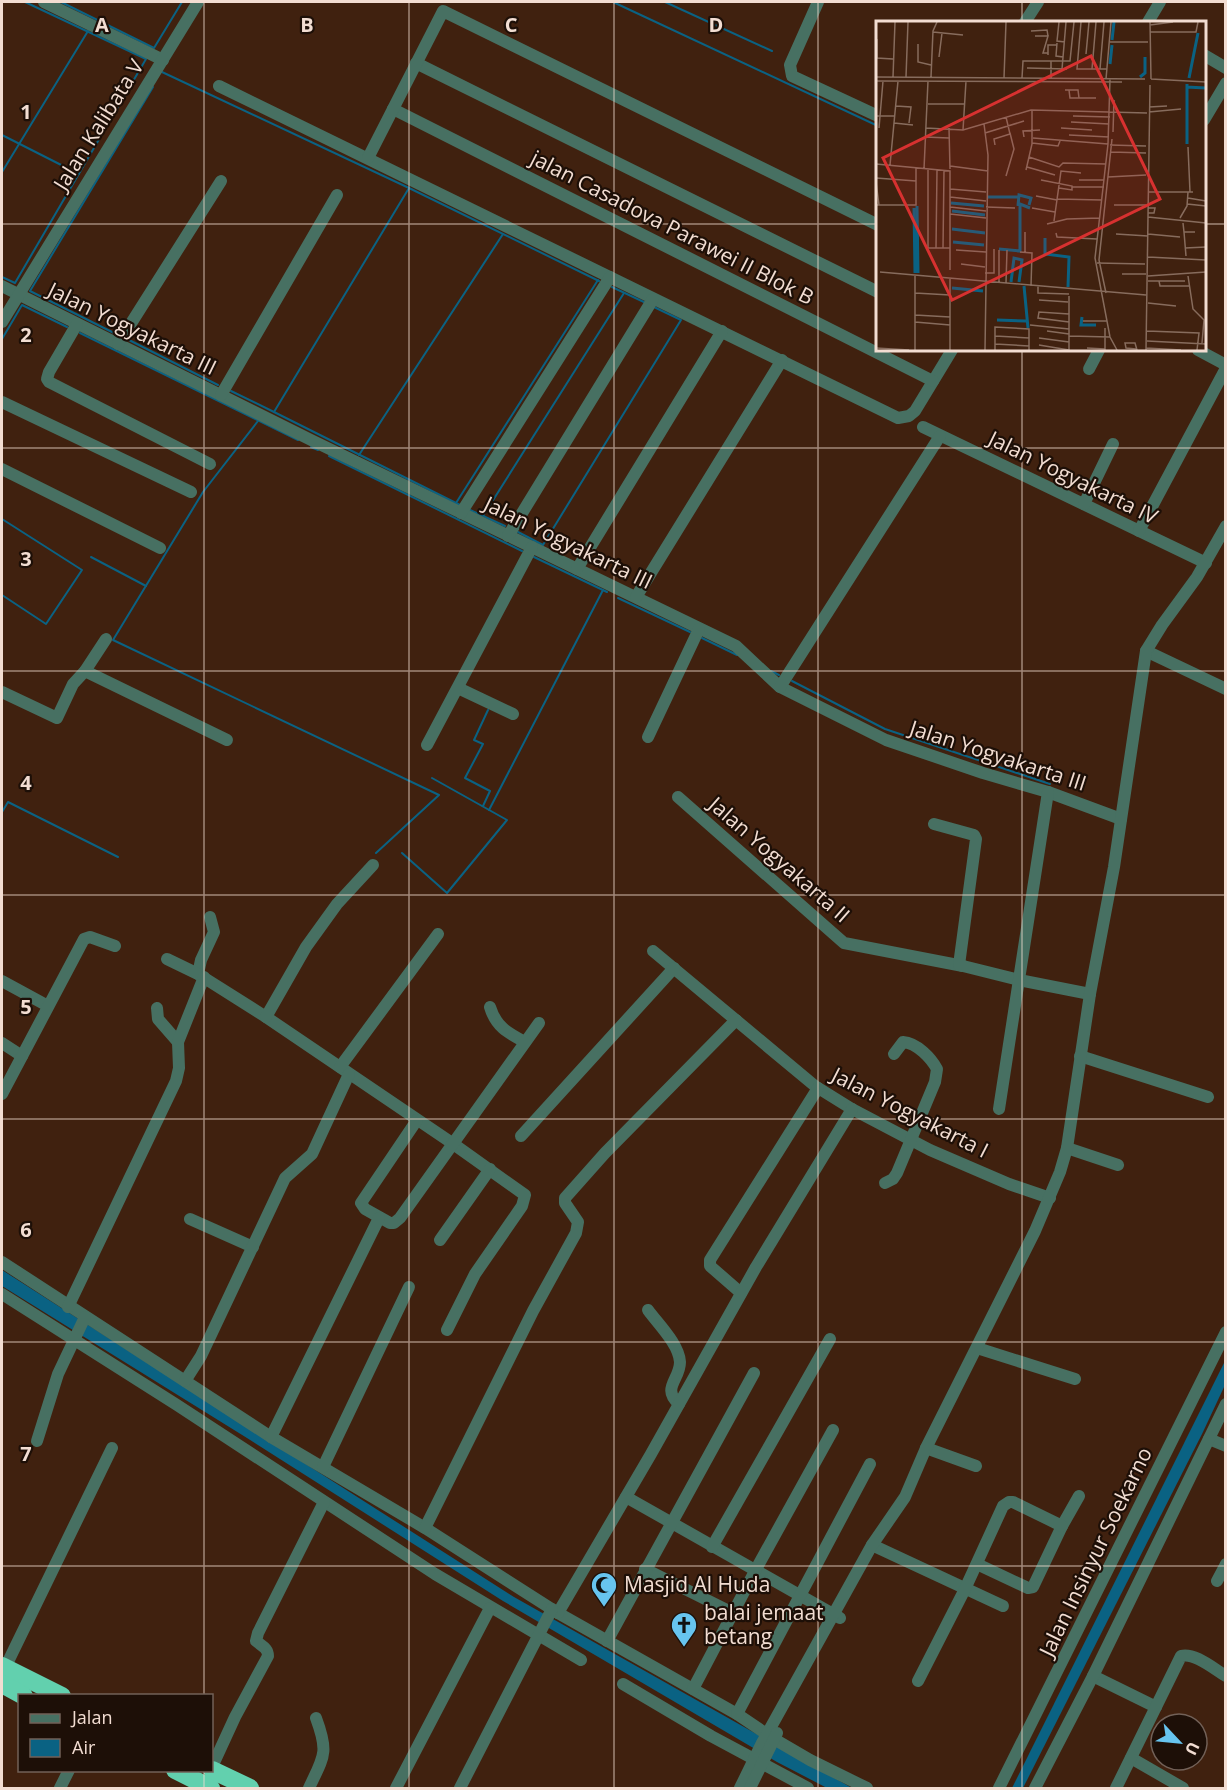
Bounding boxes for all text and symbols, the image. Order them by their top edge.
text: A [95,11,109,38]
text: B [300,11,314,38]
text: C [505,11,518,38]
text: D [709,11,723,38]
inset map [876,21,1206,351]
street label: Jalan Kalibata V [46,53,150,197]
text: 1 [20,98,32,125]
street label: jalan Casadova Parawei II Blok B [524,142,819,311]
street label: Jalan Yogyakarta III [42,274,221,381]
text: 2 [20,321,32,348]
street label: Jalan Yogyakarta IV [982,423,1163,530]
street label: Jalan Yogyakarta III [478,488,657,595]
text: 3 [20,545,32,572]
street label: Jalan Yogyakarta III [905,713,1090,797]
text: 4 [20,769,32,796]
street label: Jalan Yogyakarta II [702,789,856,928]
text: 5 [20,993,32,1020]
street label: Jalan Yogyakarta I [826,1060,994,1164]
text: 6 [20,1216,32,1243]
text: 7 [20,1440,32,1467]
street label: Jalan Insinyur Soekarno [1031,1442,1158,1663]
mosque icon: Masjid Al Huda [589,1570,619,1608]
place label: Masjid Al Huda [624,1570,770,1598]
place label: balai jemaat betang [704,1598,824,1650]
church icon: balai jemaat betang [669,1610,699,1648]
legend [18,1694,213,1772]
text: Jalan [70,1705,112,1729]
north arrow [1149,1712,1209,1772]
text: Air [72,1735,96,1759]
text: U [1180,1738,1205,1759]

